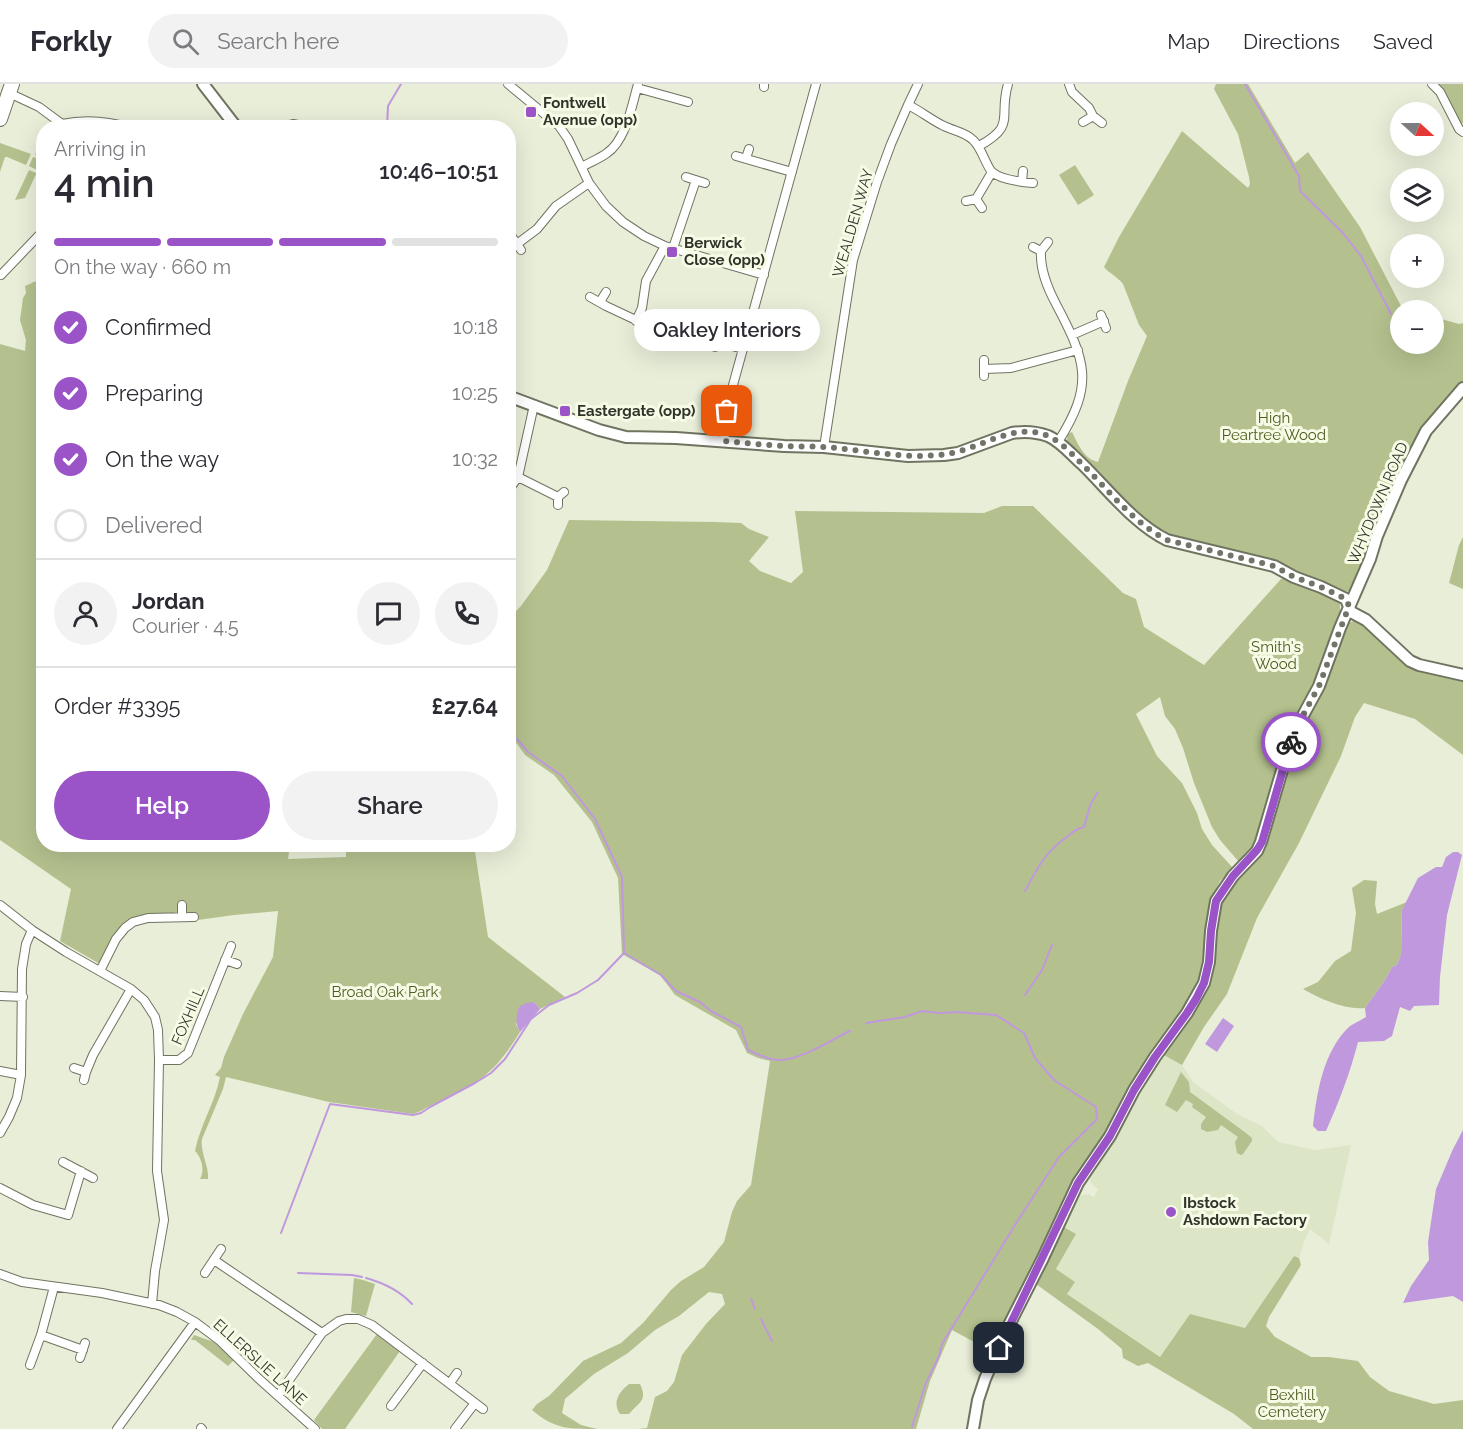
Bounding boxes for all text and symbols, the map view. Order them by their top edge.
search box [148,14,568,68]
text: Forkly [30,25,112,58]
icon: search [169,25,202,58]
text: Search here [217,28,339,54]
text: Map [1167,29,1210,54]
text: Directions [1243,29,1340,54]
text: Saved [1373,29,1433,54]
place label: Fontwell Avenue (opp) [543,94,638,129]
north arrow [1390,102,1444,156]
map controls [1390,102,1444,354]
marker: Fontwell Avenue (opp) [524,105,538,119]
text: Arriving in [54,137,146,161]
text: 10:46–10:51 [379,158,498,184]
text: 4 min [54,160,155,206]
street label: WEALDEN WAY [829,166,877,279]
button: layers [1390,168,1444,222]
place label: Berwick Close (opp) [684,234,765,269]
button: + [1390,234,1444,288]
marker: Berwick Close (opp) [665,245,679,259]
text: On the way · 660 m [54,255,231,279]
button: − [1390,300,1444,354]
callout: Oakley Interiors [634,309,820,351]
icon: check [54,311,87,344]
text: Confirmed [105,314,212,340]
text: 10:18 [453,315,498,339]
text: Oakley Interiors [653,318,801,342]
icon: check [54,377,87,410]
text: Preparing [105,380,203,406]
text: 10:25 [452,381,498,405]
pin [701,385,752,436]
icon: bag [710,394,743,427]
place label: Eastergate (opp) [577,402,696,420]
marker: Eastergate (opp) [558,404,572,418]
park label: High Peartree Wood [1222,409,1326,444]
street label: WHYDOWN ROAD [1344,439,1412,567]
icon: check [54,443,87,476]
text: On the way [105,446,219,472]
text: 10:32 [452,447,498,471]
text: Delivered [105,512,203,538]
button: person [54,582,117,645]
button: chat [357,582,420,645]
button: phone [435,582,498,645]
text: Jordan [132,588,204,614]
text: Courier · 4.5 [132,614,239,638]
park label: Smith's Wood [1251,638,1301,673]
text: Order #3395 [54,693,181,719]
text: £27.64 [432,693,498,719]
courier [1261,712,1321,772]
icon: bike [1275,726,1308,759]
button: Help [54,771,270,840]
button: Share [282,771,498,840]
park label: Broad Oak Park [331,983,439,1001]
street label: FOXHILL [168,984,208,1048]
place label: Ibstock Ashdown Factory [1183,1194,1308,1229]
marker: Ibstock Ashdown Factory [1164,1205,1178,1219]
street label: ELLERSLIE LANE [210,1315,310,1409]
pin [973,1322,1024,1373]
icon: home [982,1331,1015,1364]
park label: Bexhill Cemetery [1258,1386,1326,1421]

